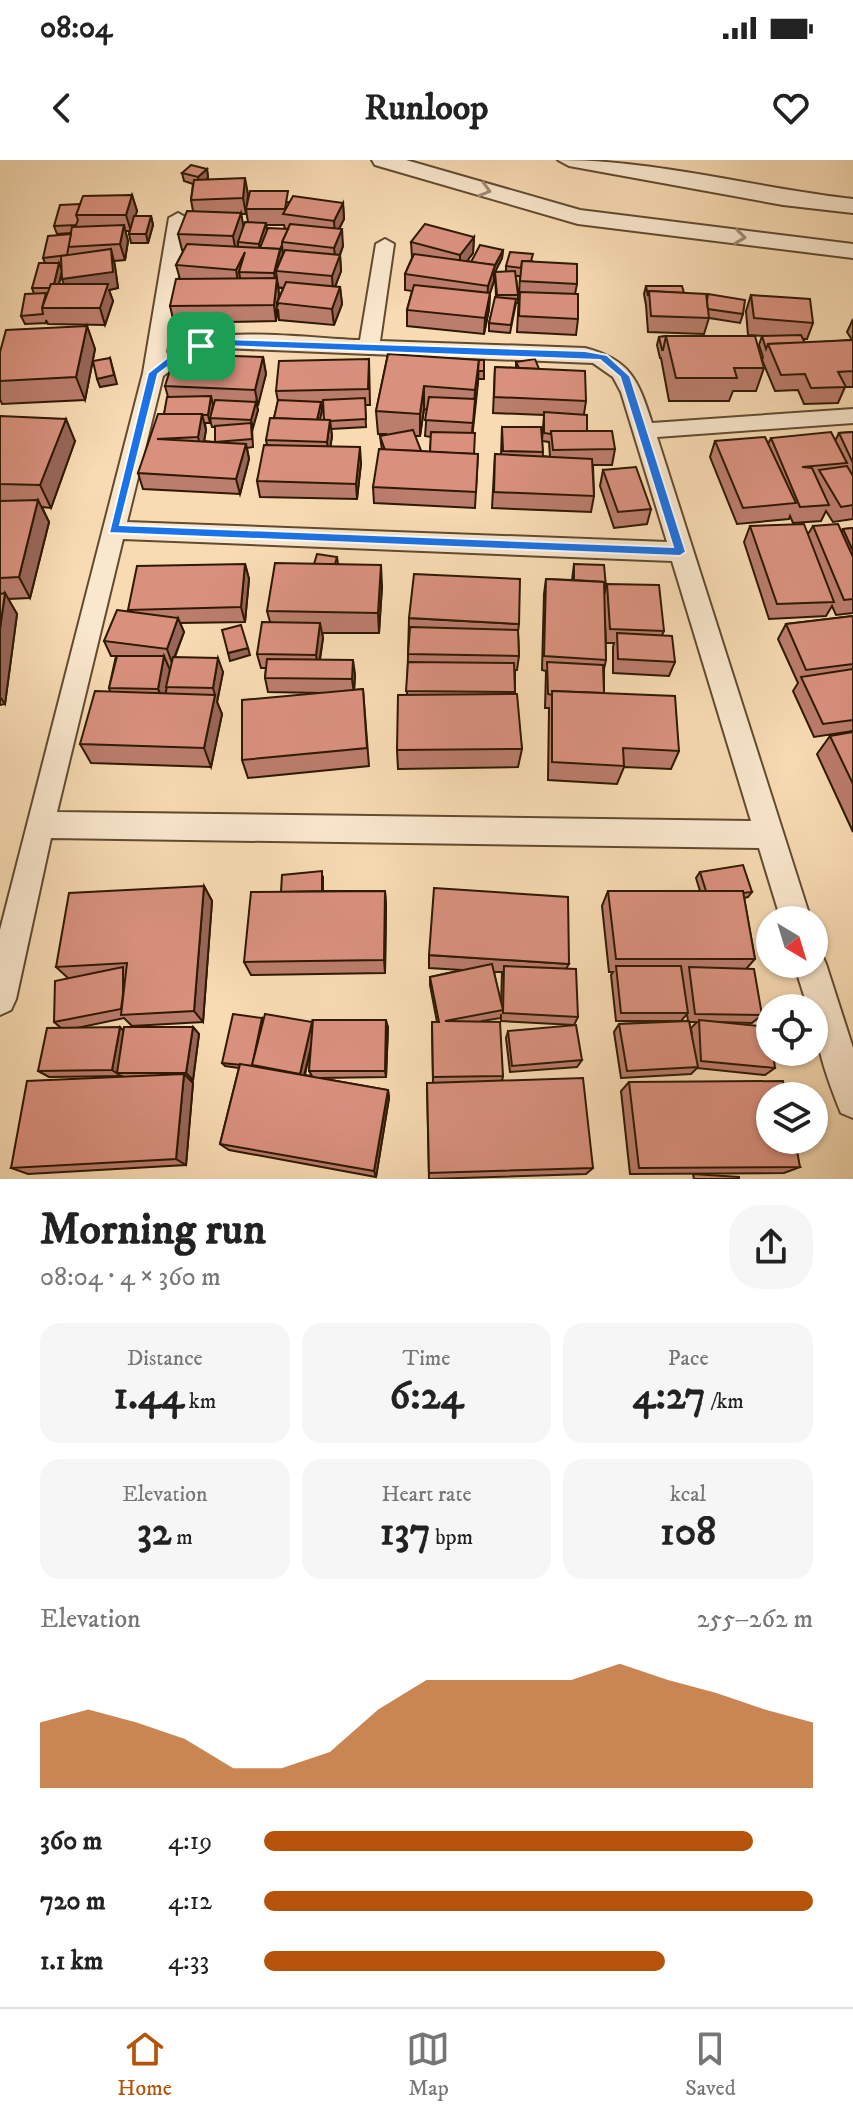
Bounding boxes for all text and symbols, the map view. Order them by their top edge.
text: 08:04 [40,10,112,47]
icon: back [40,86,84,130]
text: Runloop [365,86,488,131]
icon: heart [769,86,813,130]
one-way arrow [478,181,492,197]
one-way arrow [734,228,747,245]
pin [167,312,235,380]
icon: arrive [179,324,223,368]
north arrow [756,906,828,978]
map controls [756,906,828,1154]
button: locate [756,994,828,1066]
button: layers [756,1082,828,1154]
text: Morning run [40,1203,266,1258]
button: share [729,1205,813,1289]
text: 08:04 · 4 × 360 m [40,1261,221,1294]
text: Distance [127,1345,203,1372]
text: Time [403,1345,450,1372]
text: Pace [668,1345,709,1372]
text: 1.44 [113,1372,184,1422]
text: 6:24 [390,1372,463,1422]
text: 4:27 [632,1372,706,1422]
text: km [184,1388,216,1415]
text: /km [706,1388,744,1415]
text: Elevation [122,1481,207,1508]
text: Heart rate [381,1481,472,1508]
text: kcal [670,1481,706,1508]
text: 32 [137,1508,171,1558]
text: 137 [380,1508,431,1558]
text: 108 [660,1508,716,1558]
text: m [171,1524,193,1551]
text: bpm [431,1524,473,1551]
text: Elevation [40,1603,141,1636]
text: 255–262 m [697,1603,813,1636]
text: 360 m [40,1825,102,1858]
text: 4:19 [168,1825,212,1858]
text: 720 m [40,1885,106,1918]
text: 4:12 [168,1885,212,1918]
text: 1.1 km [40,1945,103,1978]
text: 4:33 [168,1945,209,1978]
tab: Home [117,2027,172,2102]
tab: Map [406,2027,450,2102]
tab: Saved [685,2027,736,2102]

